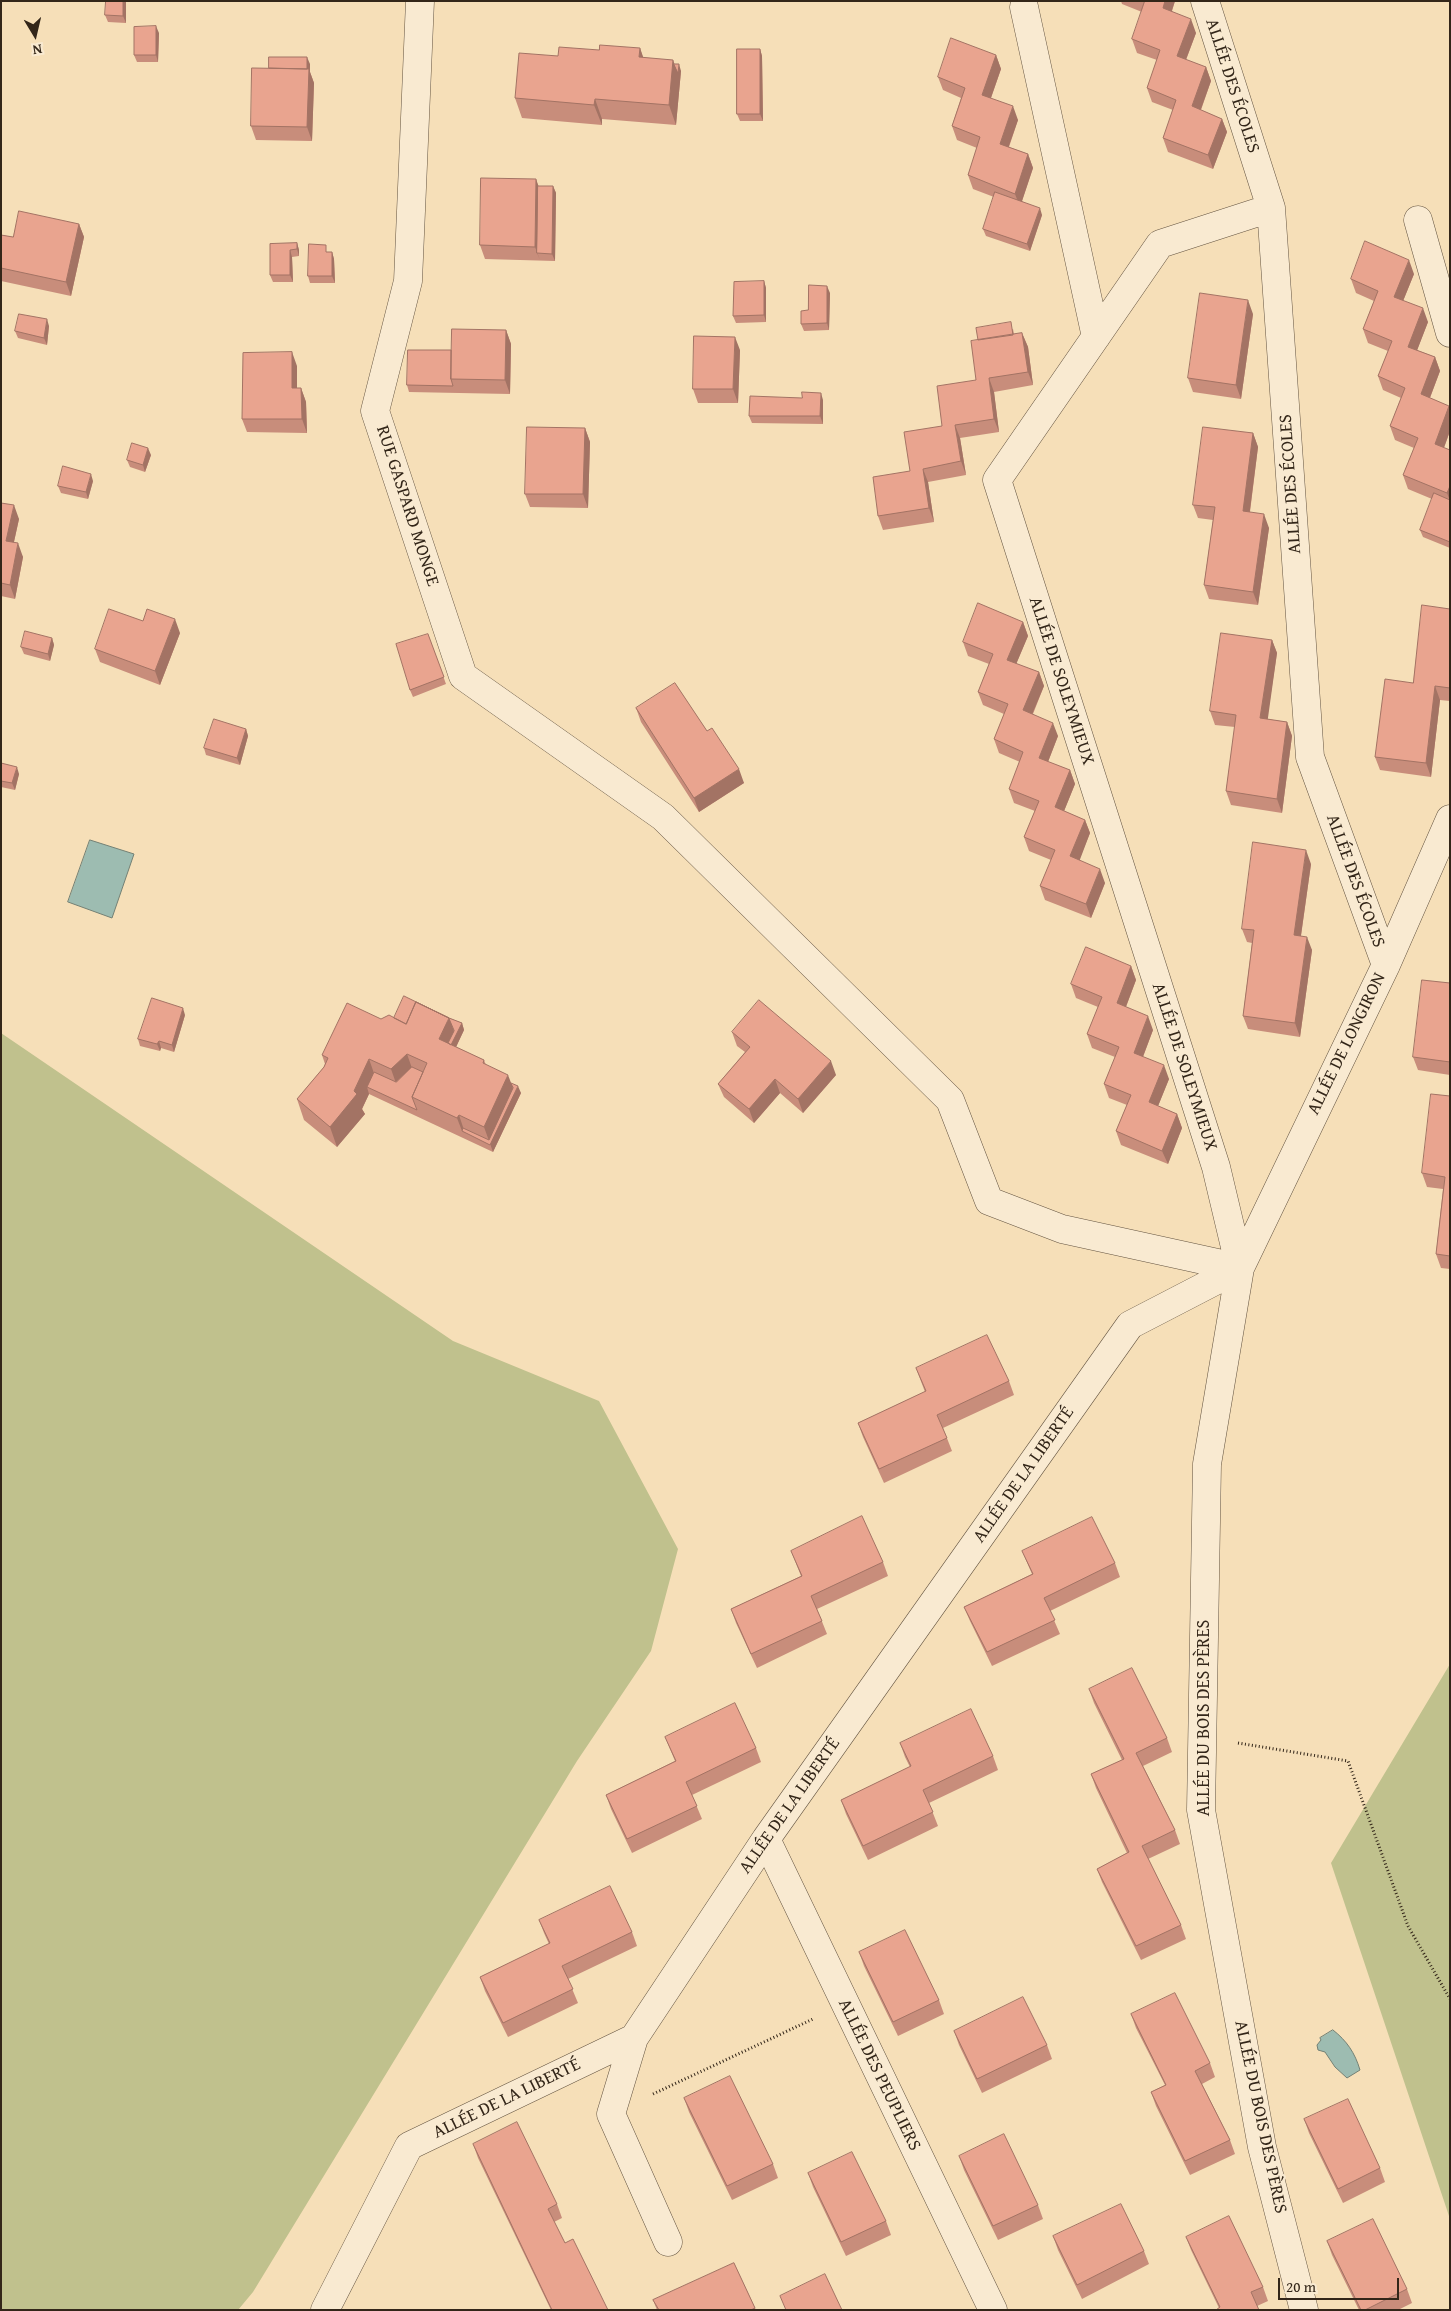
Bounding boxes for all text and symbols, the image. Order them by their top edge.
north arrow [10,10,60,60]
street label: ALLÉE DES ÉCOLES [1200,16,1264,156]
text: N [31,39,44,60]
street label: ALLÉE DES ÉCOLES [1275,413,1307,555]
street label: RUE GASPARD MONGE [371,423,443,589]
street label: ALLÉE DE SOLEYMIEUX [1024,594,1098,768]
street label: ALLÉE DES ÉCOLES [1321,812,1389,950]
street label: ALLÉE DE LONGIRON [1303,969,1391,1119]
street label: ALLÉE DE SOLEYMIEUX [1147,980,1221,1154]
street label: ALLÉE DE LA LIBERTÉ [969,1403,1079,1547]
street label: ALLÉE DU BOIS DES PÈRES [1193,1620,1215,1816]
street label: ALLÉE DE LA LIBERTÉ [735,1734,845,1878]
street label: ALLÉE DES PEUPLIERS [833,1996,925,2154]
street label: ALLÉE DU BOIS DES PÈRES [1229,2019,1291,2215]
street label: ALLÉE DE LA LIBERTÉ [430,2054,584,2144]
scale bar [1281,2268,1402,2300]
text: 20 m [1286,2276,1316,2297]

